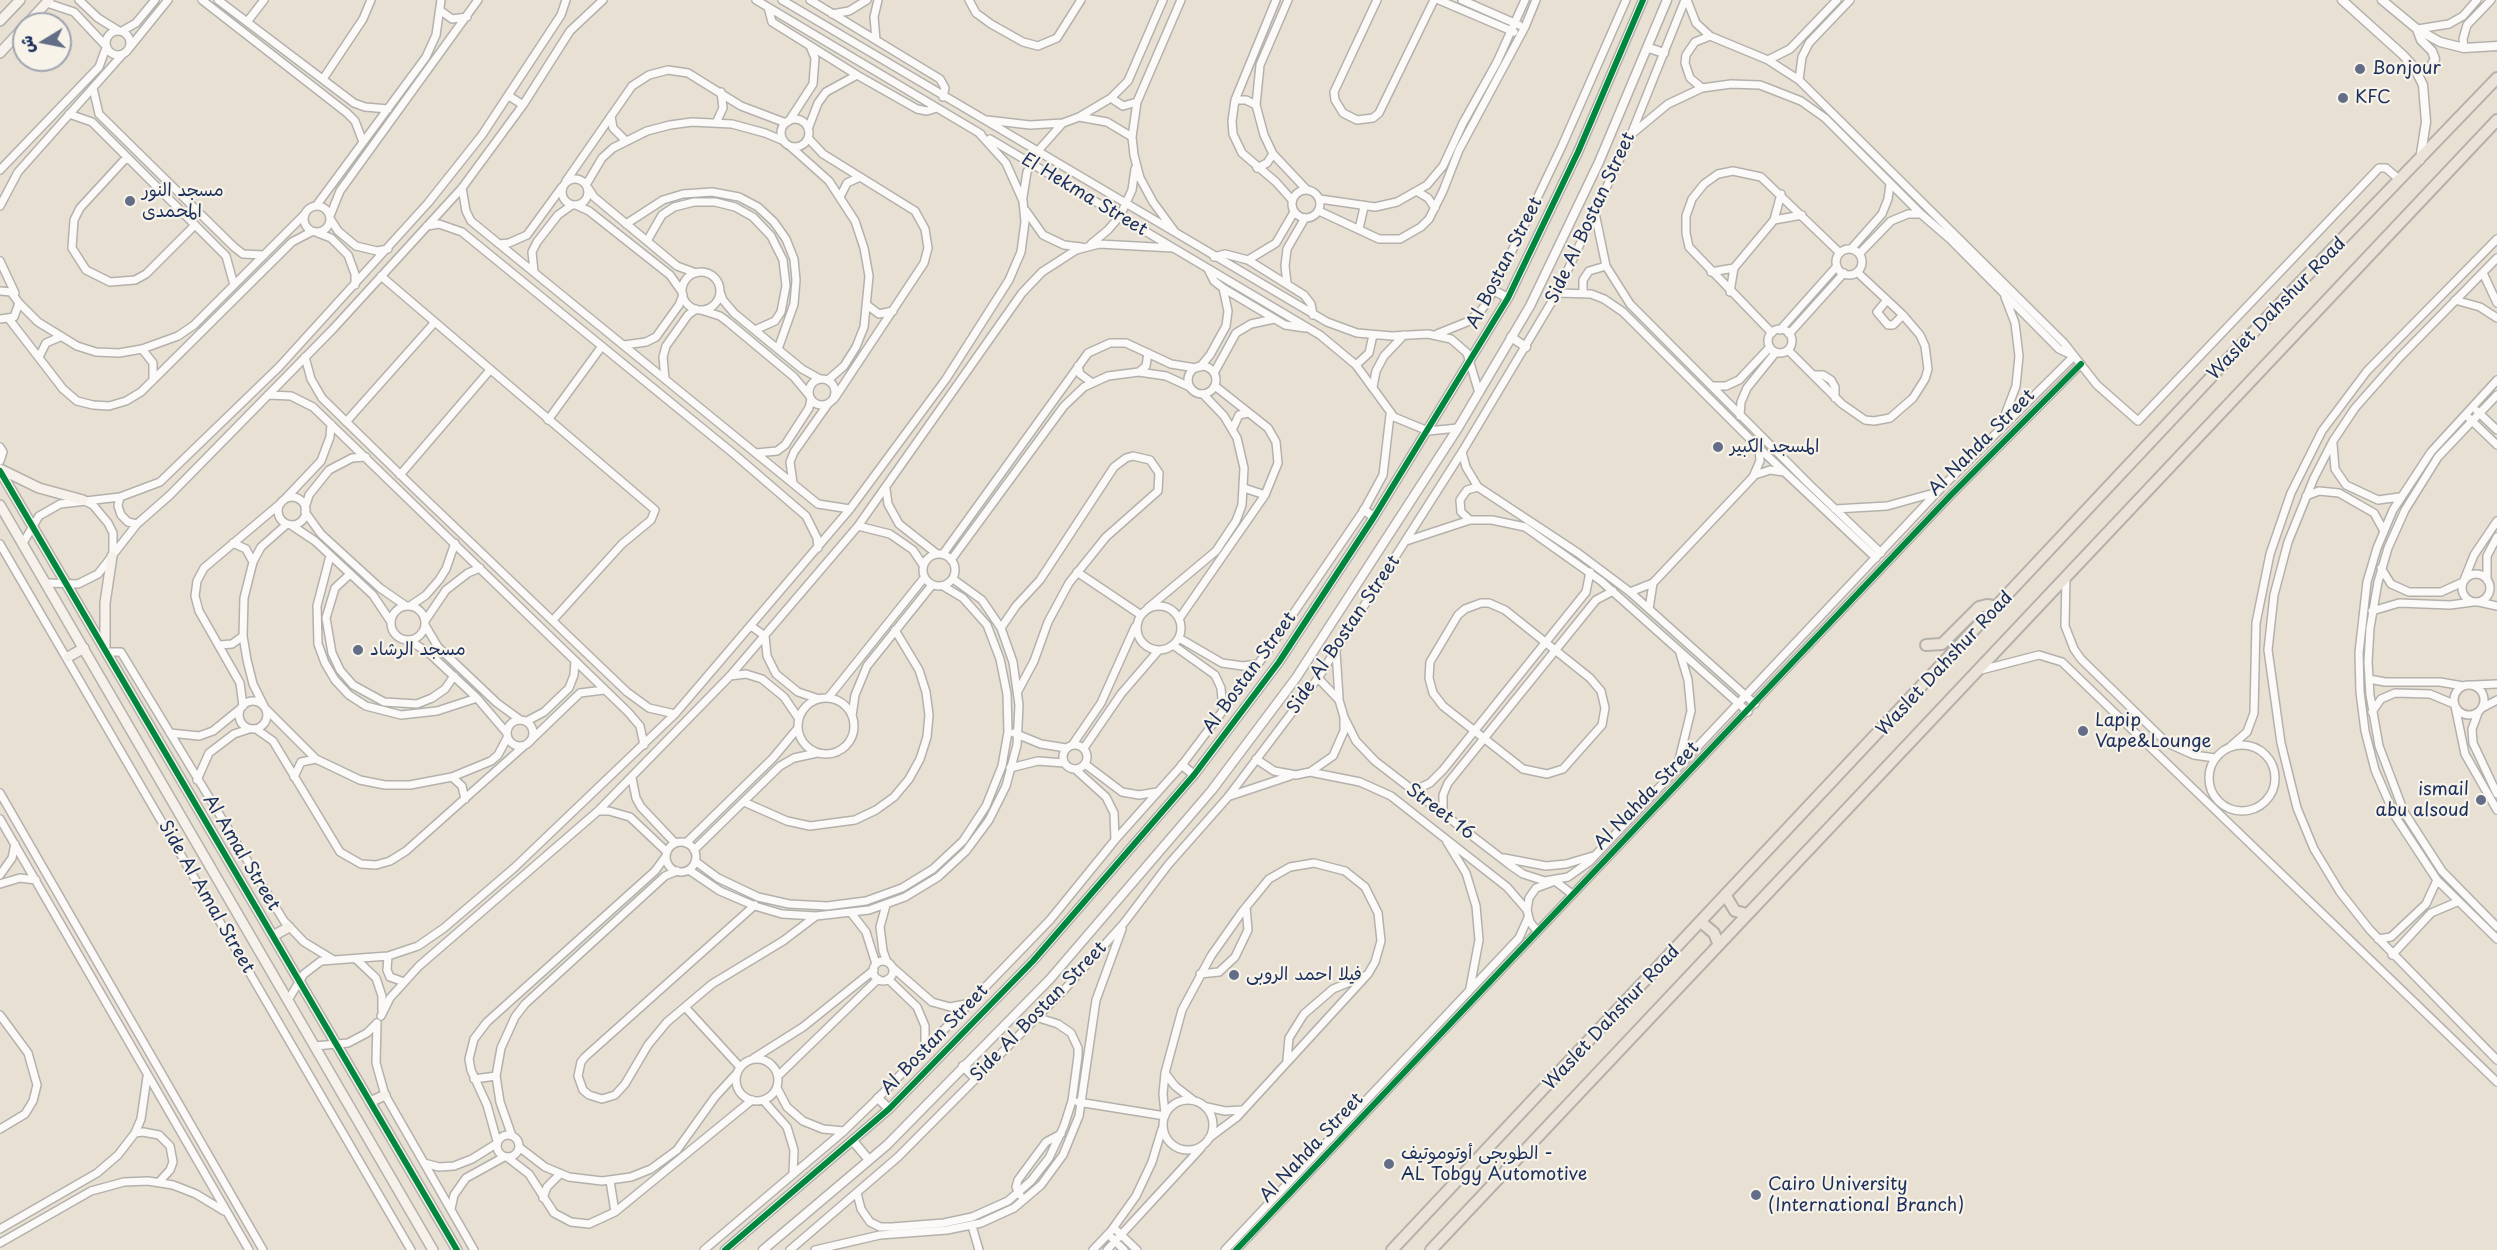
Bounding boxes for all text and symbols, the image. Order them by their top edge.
north arrow [12,12,72,72]
text: ش [13,34,40,56]
place label: Bonjour [2372,58,2441,80]
marker: Bonjour [2353,62,2367,76]
place label: KFC [2355,87,2391,109]
marker: KFC [2336,91,2350,105]
street label: Side Al Bostan Street [1542,129,1640,307]
street label: El Hekma Street [1017,149,1151,241]
place label: مسجد النور المحمدى [142,180,224,222]
marker: مسجد النور المحمدى [123,194,137,208]
street label: Al Bostan Street [1462,194,1548,332]
street label: Waslet Dahshur Road [2203,233,2351,385]
street label: Al Nahda Street [1924,385,2040,501]
place label: المسجد الكبير [1730,436,1819,458]
marker: المسجد الكبير [1711,440,1725,454]
street label: Side Al Bostan Street [1283,552,1405,718]
street label: Waslet Dahshur Road [1872,587,2018,741]
street label: Al Bostan Street [1199,608,1301,738]
place label: مسجد الرشاد [370,639,466,661]
marker: مسجد الرشاد [351,643,365,657]
place label: Lapip Vape&Lounge [2095,710,2211,752]
marker: Lapip Vape&Lounge [2076,724,2090,738]
street label: Al Nahda Street [1590,738,1704,854]
street label: Street 16 [1401,779,1479,845]
place label: ismail abu alsoud [2376,779,2469,822]
street label: Al Amal Street [198,791,284,915]
marker: ismail abu alsoud [2474,793,2488,807]
street label: Side Al Amal Street [153,817,259,977]
street label: Side Al Bostan Street [966,937,1112,1087]
street label: Waslet Dahshur Road [1539,941,1685,1095]
place label: فيلا احمد الروبى [1246,964,1362,986]
marker: فيلا احمد الروبى [1227,968,1241,982]
street label: Al Bostan Street [877,980,993,1100]
street label: Al Nahda Street [1256,1089,1368,1207]
place label: الطوبجى أوتوموتيف - AL Tobgy Automotive [1401,1143,1587,1186]
marker: الطوبجى أوتوموتيف - AL Tobgy Automotive [1382,1157,1396,1171]
place label: Cairo University (International Branch) [1768,1174,1964,1216]
marker: Cairo University (International Branch) [1749,1188,1763,1202]

